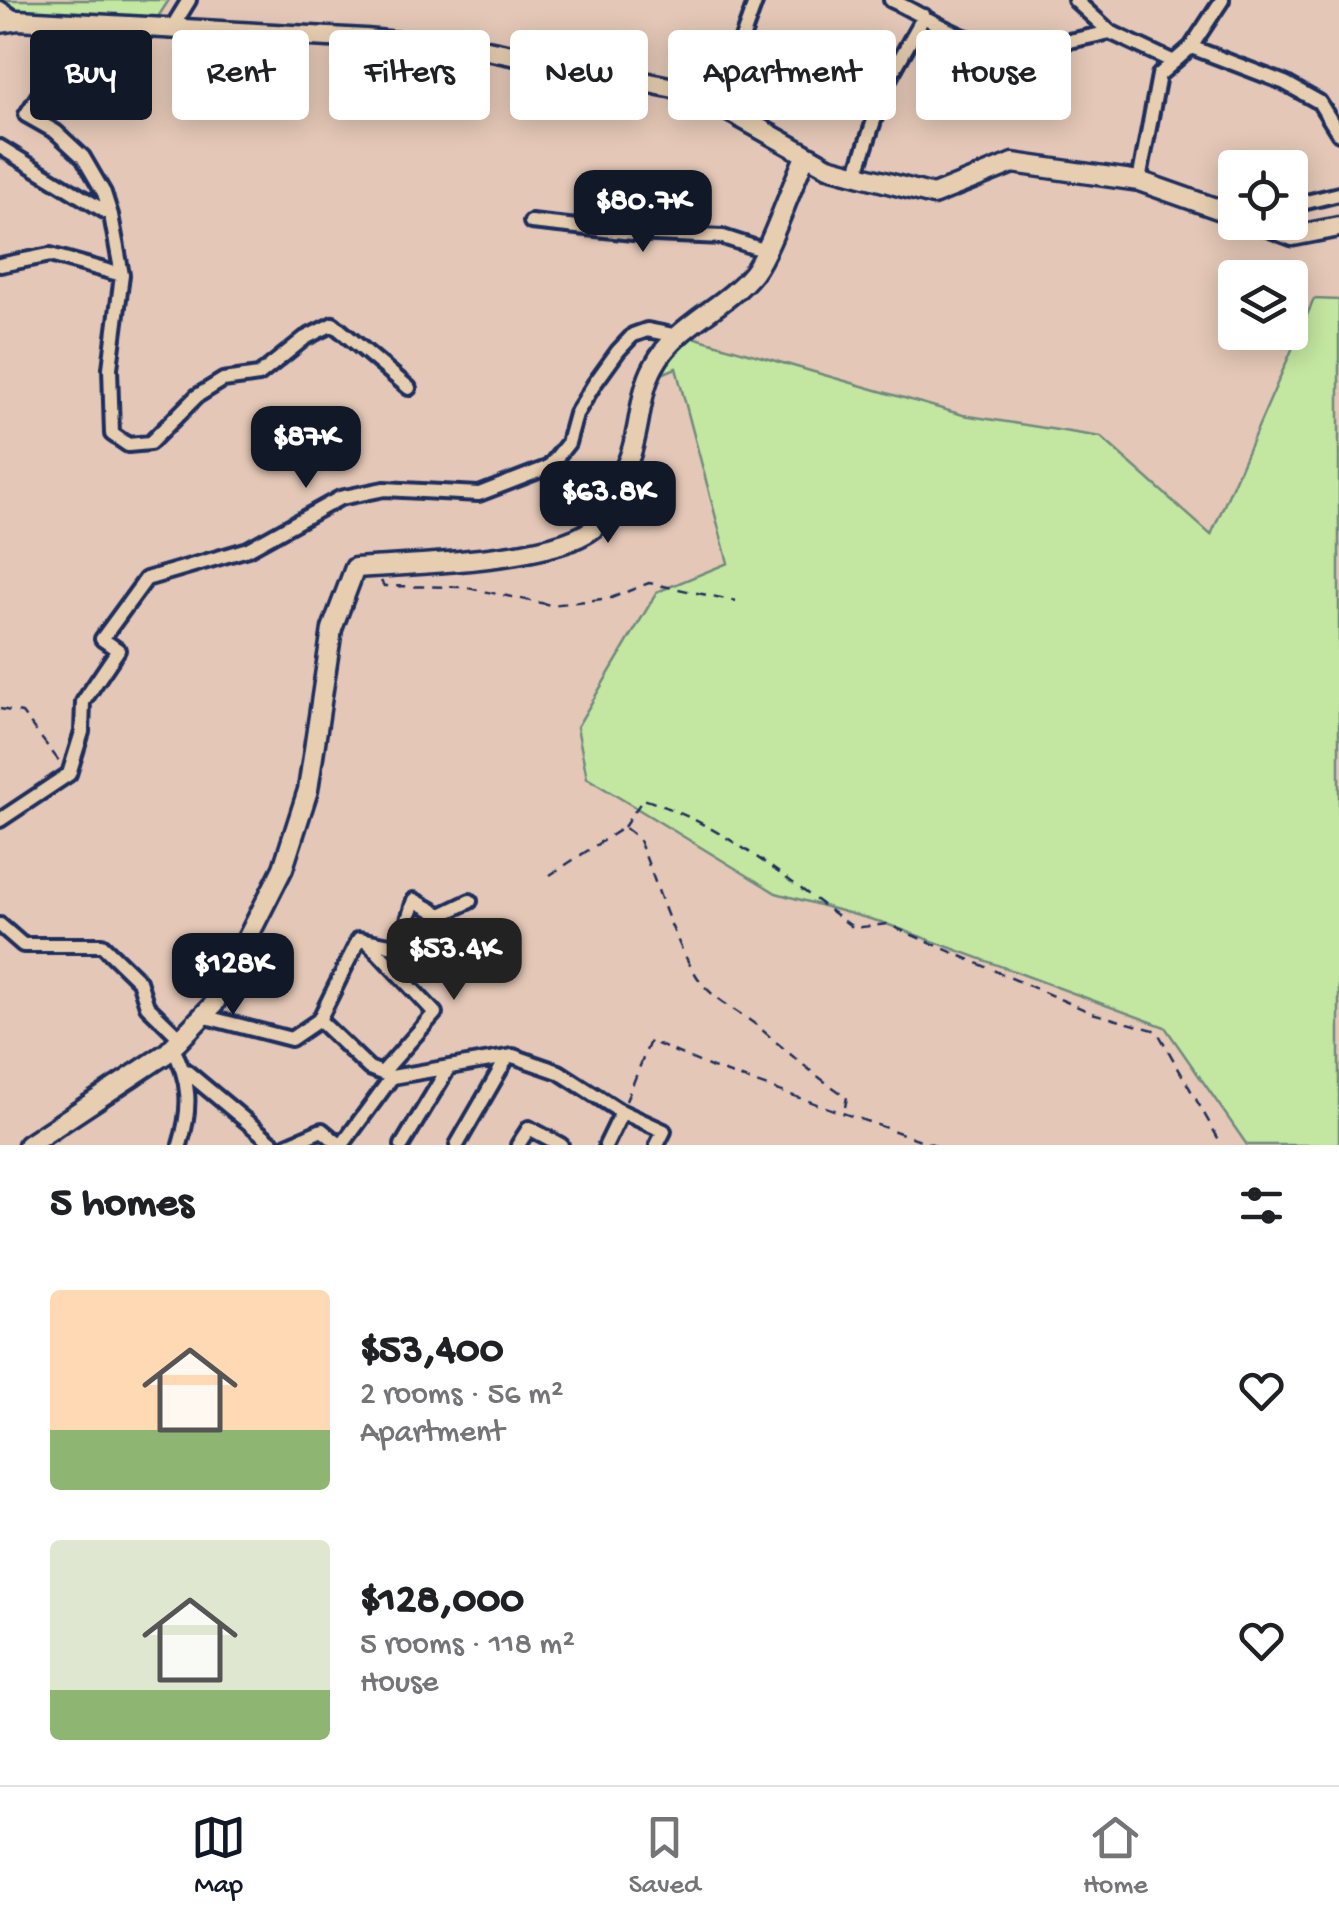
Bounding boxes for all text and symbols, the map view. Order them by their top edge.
chip: Buy [30,30,152,120]
chip: Rent [172,30,309,120]
chip: Filters [329,30,490,120]
chip: New [510,30,648,120]
chip: Apartment [668,30,896,120]
chip: House [916,30,1071,120]
map controls [1218,150,1308,350]
button: locate [1218,150,1308,240]
pin: $80.7K [562,170,724,255]
text: $80.7K [596,183,690,221]
button: layers [1218,260,1308,350]
pin: $87K [247,406,365,491]
text: $87K [273,419,339,457]
pin: $63.8K [527,461,689,546]
text: $63.8K [562,474,654,512]
pin: $53.4K [373,918,535,1003]
text: $53.4K [409,931,499,969]
pin: $128K [163,933,303,1018]
text: $128K [194,946,272,984]
icon: filters [1234,1178,1289,1233]
text: 5 homes [50,1181,193,1230]
text: $53,400 [360,1328,504,1377]
icon: home [130,1330,250,1450]
icon: heart [1234,1363,1289,1418]
text: 2 rooms · 56 m² [360,1377,564,1415]
text: Apartment [360,1415,504,1453]
text: $128,000 [360,1578,524,1627]
icon: home [130,1580,250,1700]
icon: heart [1234,1613,1289,1668]
text: 5 rooms · 118 m² [360,1627,575,1665]
text: House [360,1665,438,1703]
tab: Map [191,1810,246,1903]
tab: Saved [629,1810,700,1903]
tab: Home [1083,1810,1148,1903]

